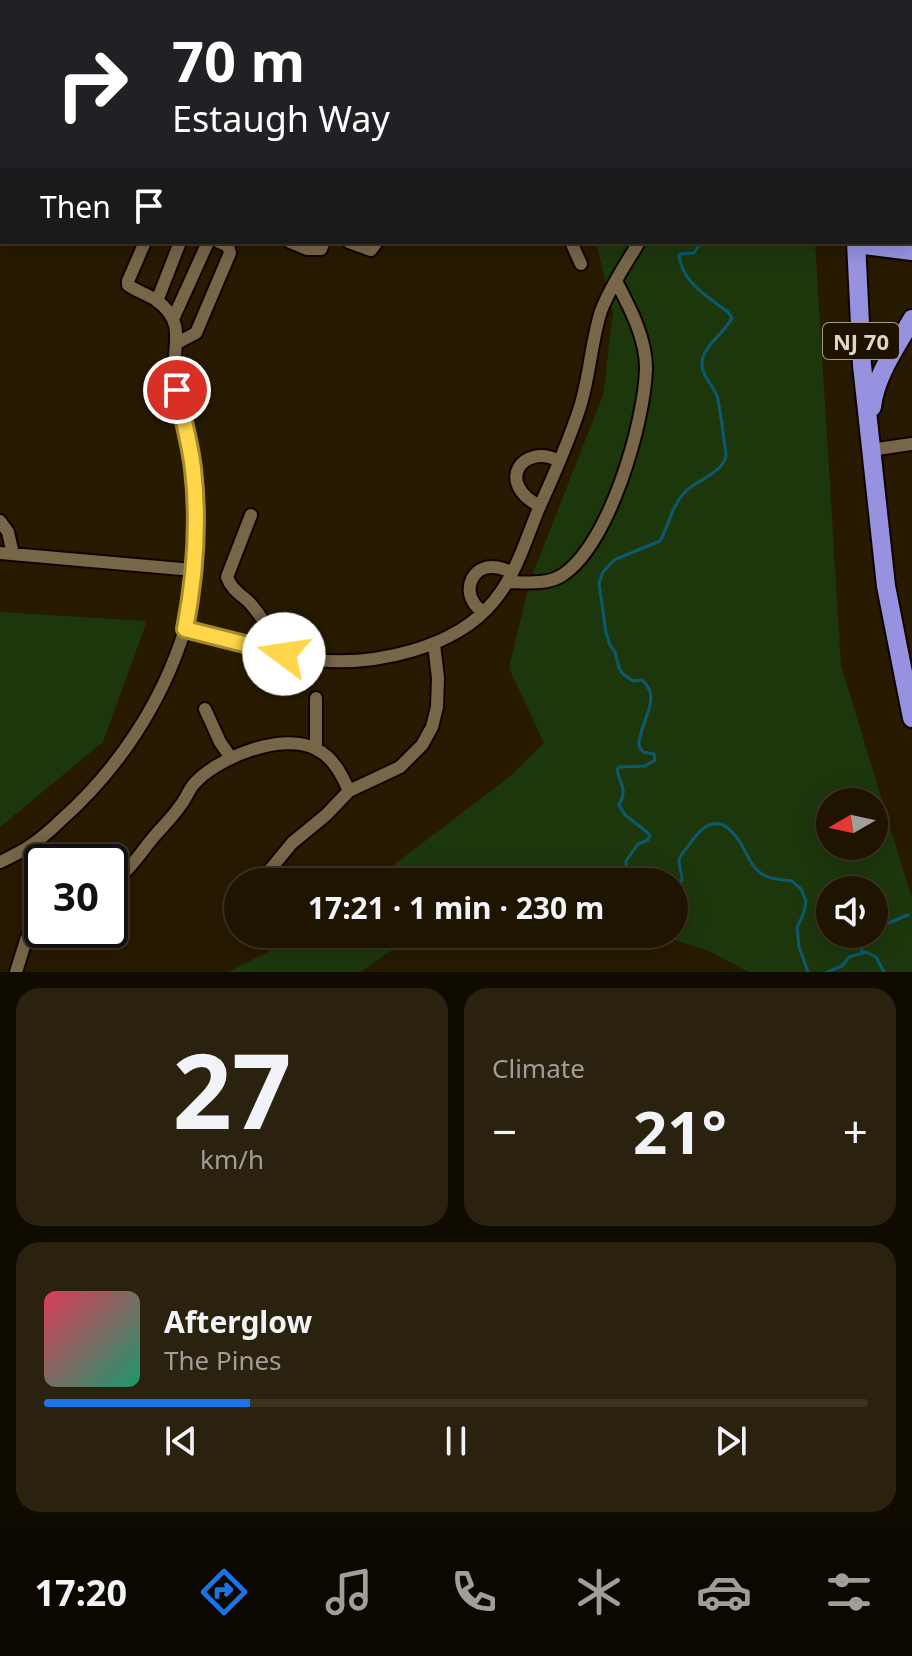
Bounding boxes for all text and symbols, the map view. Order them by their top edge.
text: 70 m [172,22,305,98]
icon: right [40,32,144,136]
text: Estaugh Way [172,94,390,143]
icon: arrive [127,184,171,228]
text: Then [40,186,111,227]
road number: NJ 70 [823,323,899,359]
pin [143,356,211,424]
icon: arrive [155,368,199,412]
position arrow [242,612,326,696]
north arrow [816,788,888,860]
map controls [816,788,888,948]
speed limit sign: 30 [24,844,128,948]
button: sound [816,876,888,948]
text: 17:21 · 1 min · 230 m [308,887,604,928]
text: 27 [173,1018,291,1159]
text: Climate [492,1050,585,1086]
text: 21° [633,1090,727,1172]
text: − [492,1101,517,1161]
text: + [843,1101,868,1161]
text: km/h [200,1141,264,1177]
text: Afterglow [164,1301,312,1342]
text: The Pines [164,1342,282,1378]
icon: previous [159,1419,203,1463]
icon: pause [434,1419,478,1463]
icon: next [709,1419,753,1463]
icon: directions [196,1564,252,1620]
icon: music [321,1564,377,1620]
icon: phone [446,1564,502,1620]
icon: climate [571,1564,627,1620]
icon: car [696,1564,752,1620]
icon: filters [821,1564,877,1620]
text: 17:20 [35,1568,127,1617]

